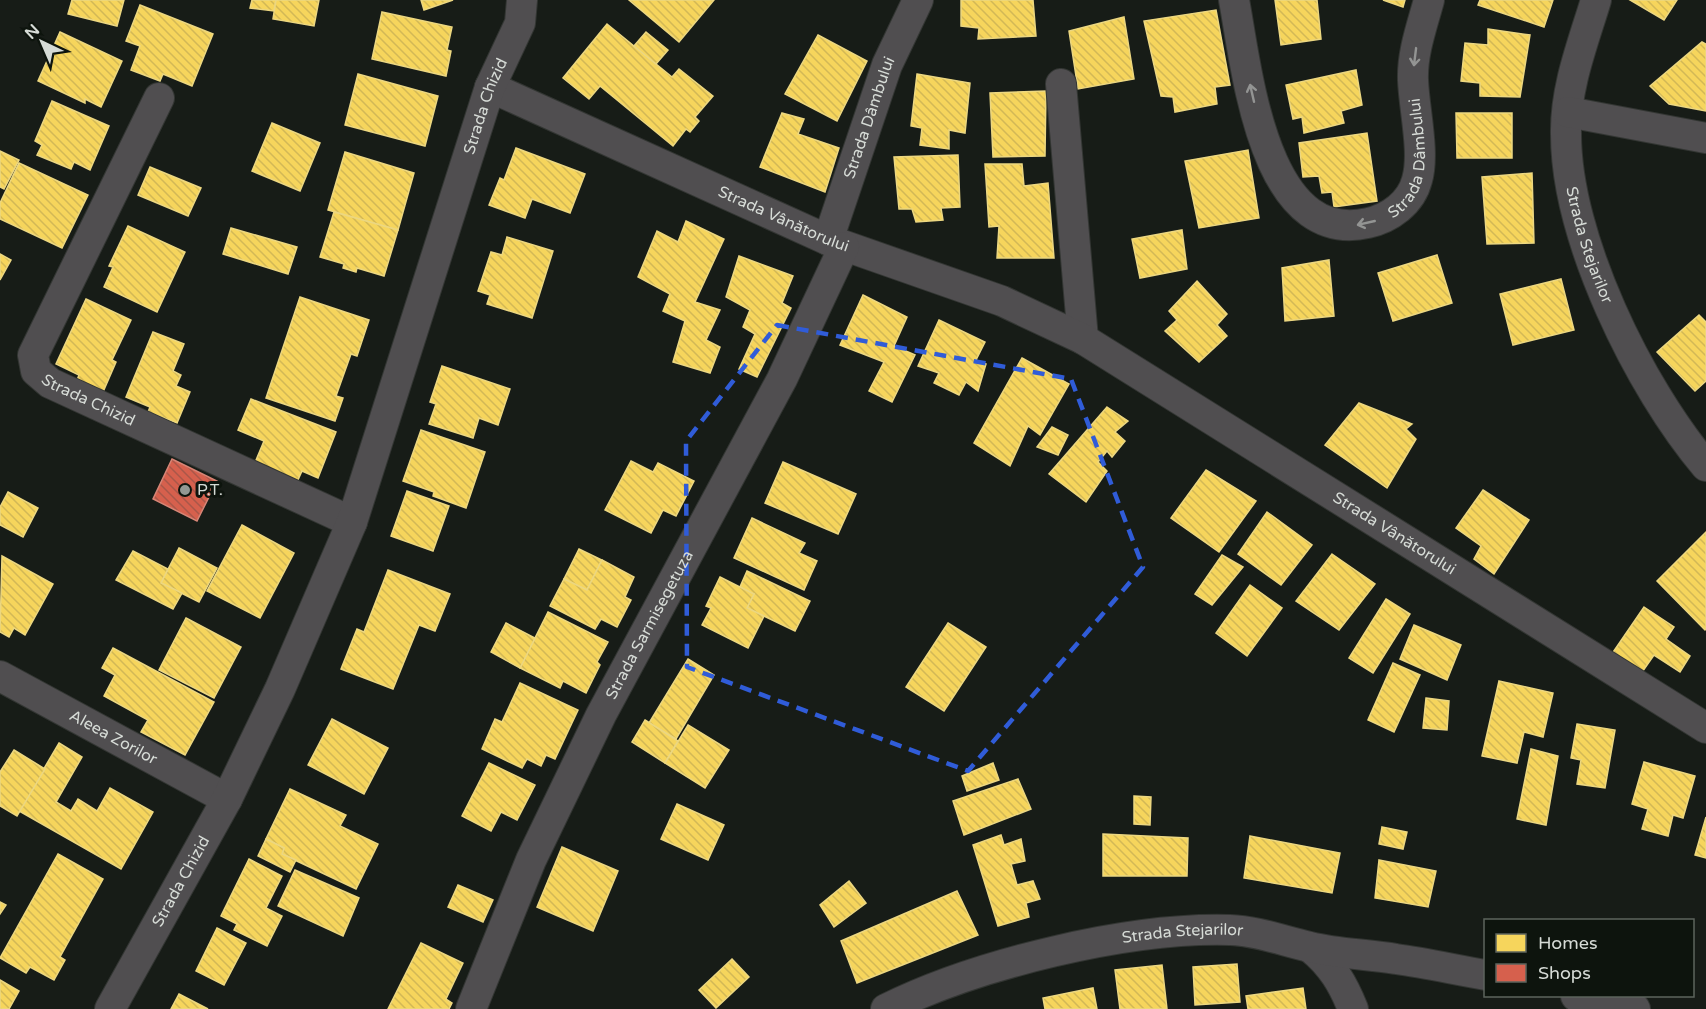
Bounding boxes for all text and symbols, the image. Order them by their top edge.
north arrow [12,12,72,72]
text: N [21,20,44,44]
one-way arrow [1410,46,1421,66]
street label: Strada Dâmbului [839,54,899,181]
street label: Strada Chizid [459,55,512,157]
one-way arrow [1246,84,1258,103]
street label: Strada Dâmbului [1384,97,1430,223]
street label: Strada Vânătorului [715,182,852,257]
street label: Strada Stejarilor [1561,185,1617,307]
one-way arrow [1357,218,1376,230]
street label: Strada Chizid [37,370,138,431]
place label: P.T. [197,480,223,500]
marker: P.T. [178,483,192,497]
street label: Strada Vânătorului [1329,488,1460,579]
street label: Strada Sarmisegetuza [601,547,698,703]
street label: Aleea Zorilor [66,706,162,770]
street label: Strada Chizid [148,832,214,930]
legend [1484,919,1694,997]
street label: Strada Stejarilor [1121,920,1245,948]
text: Homes [1538,932,1598,954]
text: Shops [1538,962,1591,984]

